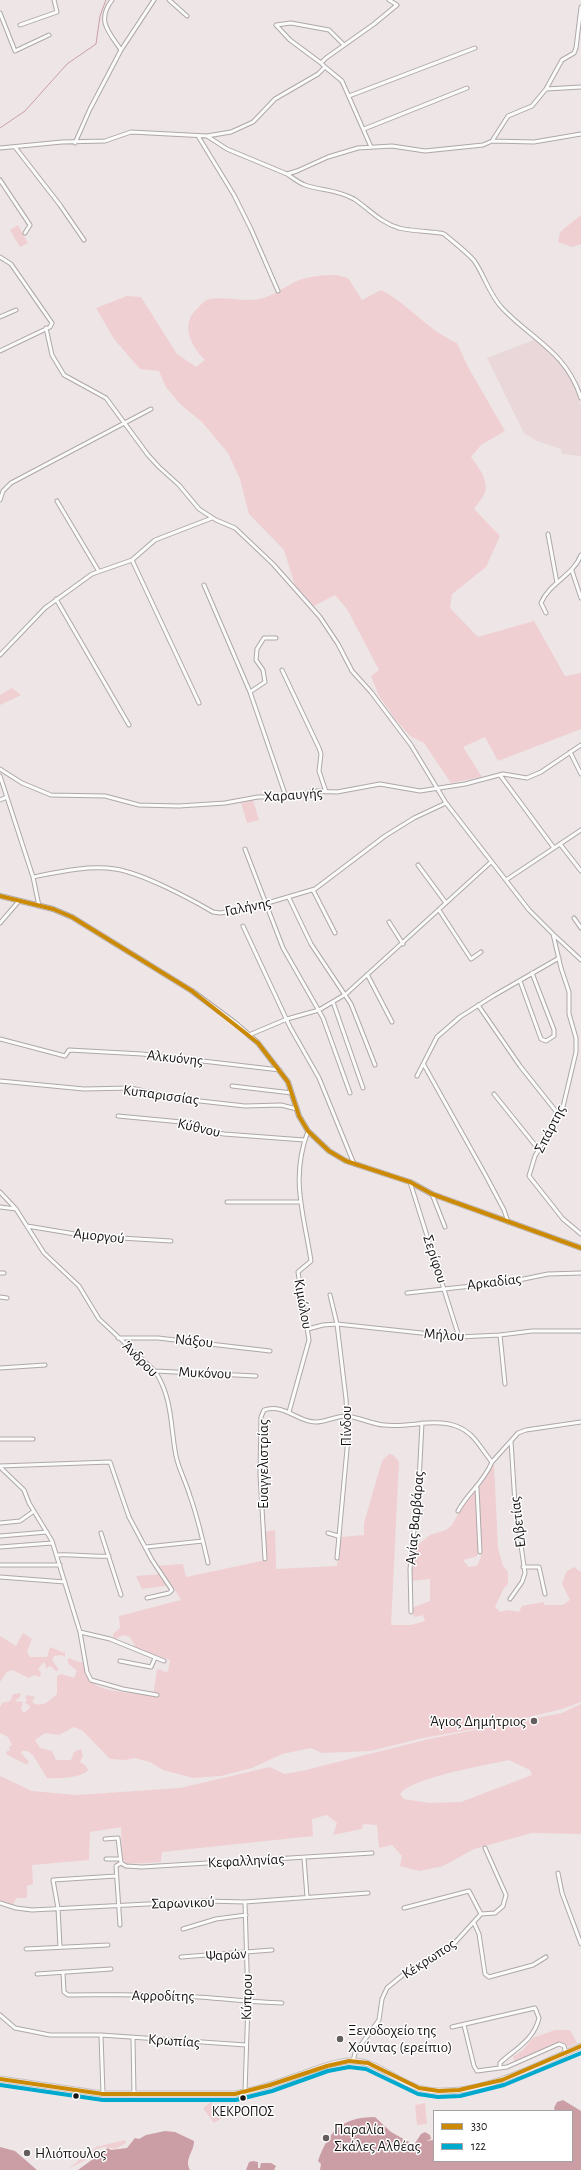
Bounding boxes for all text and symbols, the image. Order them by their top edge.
street label: Χαραυγής [263,784,323,806]
street label: Γαλήνης [223,893,273,921]
street label: Αλκυόνης [146,1046,204,1070]
street label: Κυπαρισσίας [122,1081,200,1109]
street label: Σπάρτης [530,1102,570,1156]
street label: Κύθνου [176,1114,222,1142]
street label: Αμοργού [72,1224,126,1248]
street label: Σερίφου [419,1233,451,1285]
street label: Αρκαδίας [466,1270,522,1294]
street label: Κιμώλου [290,1277,316,1331]
street label: Μήλου [423,1325,465,1345]
street label: Νάξου [174,1330,214,1352]
street label: Άνδρου [118,1337,162,1381]
street label: Μυκόνου [178,1363,232,1383]
street label: Πίνδου [337,1406,355,1446]
street label: Ευαγγελιστρίας [254,1419,272,1509]
street label: Αγίας Βαρβάρας [402,1470,428,1566]
street label: Ελβετίας [506,1495,530,1549]
place label: Άγιος Δημήτριος [429,1712,526,1730]
marker: Άγιος Δημήτριος [529,1716,539,1726]
street label: Κεφαλληνίας [207,1850,285,1872]
street label: Σαρωνικού [151,1893,215,1913]
street label: Κέκρωπος [399,1935,459,1983]
street label: Ψαρών [205,1945,247,1965]
street label: Κύπρου [238,1974,256,2020]
street label: Αφροδίτης [132,1986,194,2006]
place label: Ξενοδοχείο της Χούντας (ερείπιο) [348,2021,452,2056]
street label: Κρωπίας [148,2030,200,2052]
marker: Ξενοδοχείο της Χούντας (ερείπιο) [335,2034,345,2044]
unlabelled marker [71,2091,81,2101]
marker: ΚΕΚΡΟΠΟΣ [238,2093,248,2103]
place label: ΚΕΚΡΟΠΟΣ [212,2104,274,2120]
legend [433,2110,573,2162]
place label: Παραλία Σκάλες Αλθέας [334,2120,421,2155]
text: 330 [471,2120,487,2132]
marker: Παραλία Σκάλες Αλθέας [321,2133,331,2143]
text: 122 [471,2140,486,2152]
place label: Ηλιόπουλος [35,2144,106,2162]
marker: Ηλιόπουλος [22,2148,32,2158]

